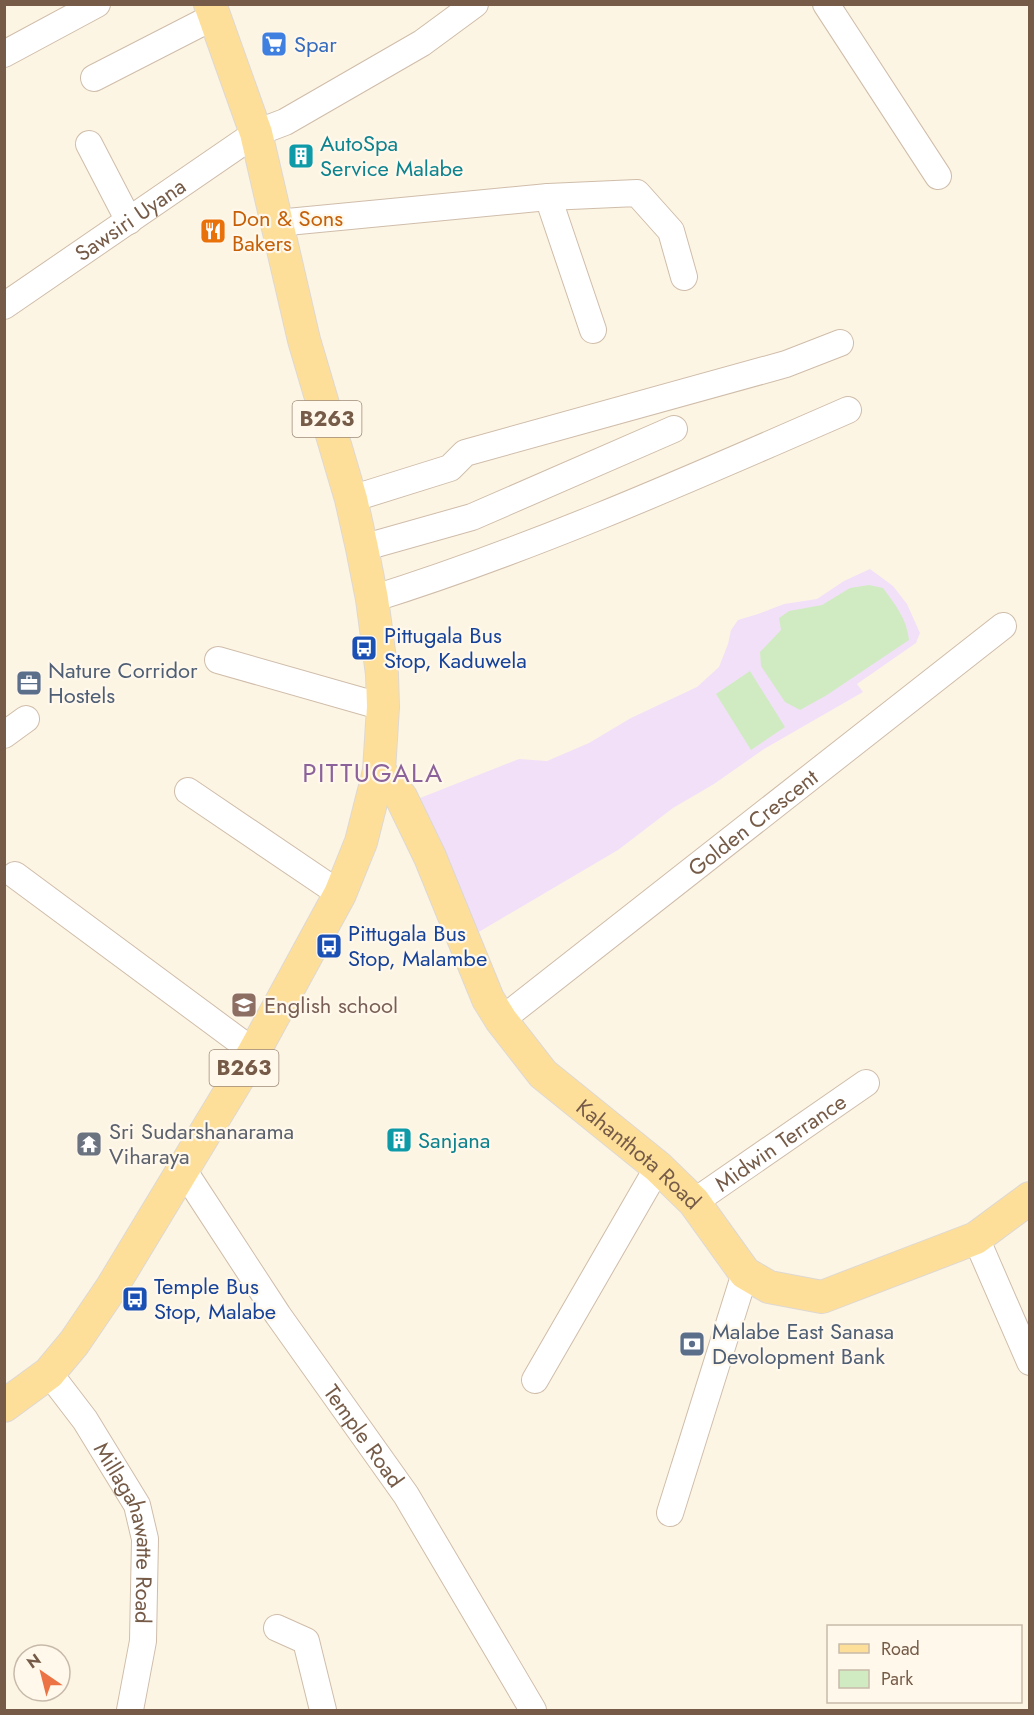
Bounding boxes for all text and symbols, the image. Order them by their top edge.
place label: Spar [294,28,337,60]
supermarket icon: Spar [259,29,289,59]
place label: AutoSpa Service Malabe [320,127,463,184]
building icon: AutoSpa Service Malabe [286,141,316,171]
street label: Sawsiri Uyana [68,170,192,269]
place label: Don & Sons Bakers [232,202,343,259]
restaurant icon: Don & Sons Bakers [198,216,228,246]
road number: B263 [292,401,362,437]
place label: Pittugala Bus Stop, Kaduwela [384,619,527,676]
bus stop icon: Pittugala Bus Stop, Kaduwela [349,633,379,663]
place label: Nature Corridor Hostels [48,654,198,711]
office icon: Nature Corridor Hostels [14,668,44,698]
district label: PITTUGALA [302,754,444,792]
street label: Golden Crescent [681,761,825,884]
place label: Pittugala Bus Stop, Malambe [348,917,487,974]
bus stop icon: Pittugala Bus Stop, Malambe [314,931,344,961]
place label: English school [264,989,398,1021]
school or university icon: English school [229,990,259,1020]
road number: B263 [210,1050,278,1086]
street label: Midwin Terrance [708,1085,853,1199]
street label: Kahanthota Road [569,1091,708,1217]
place label: Sri Sudarshanarama Viharaya [109,1115,294,1172]
place label: Sanjana [418,1124,490,1156]
building icon: Sanjana [384,1125,414,1155]
temple icon: Sri Sudarshanarama Viharaya [74,1129,104,1159]
place label: Temple Bus Stop, Malabe [154,1270,276,1327]
bus stop icon: Temple Bus Stop, Malabe [120,1284,150,1314]
place label: Malabe East Sanasa Devolopment Bank [712,1315,894,1372]
bank icon: Malabe East Sanasa Devolopment Bank [677,1329,707,1359]
street label: Temple Road [316,1378,412,1494]
street label: Millagahawatte Road [86,1436,161,1624]
legend [827,1625,1022,1703]
text: Road [881,1636,920,1662]
north arrow [12,1643,72,1703]
text: N [22,1648,45,1674]
text: Park [881,1666,913,1692]

